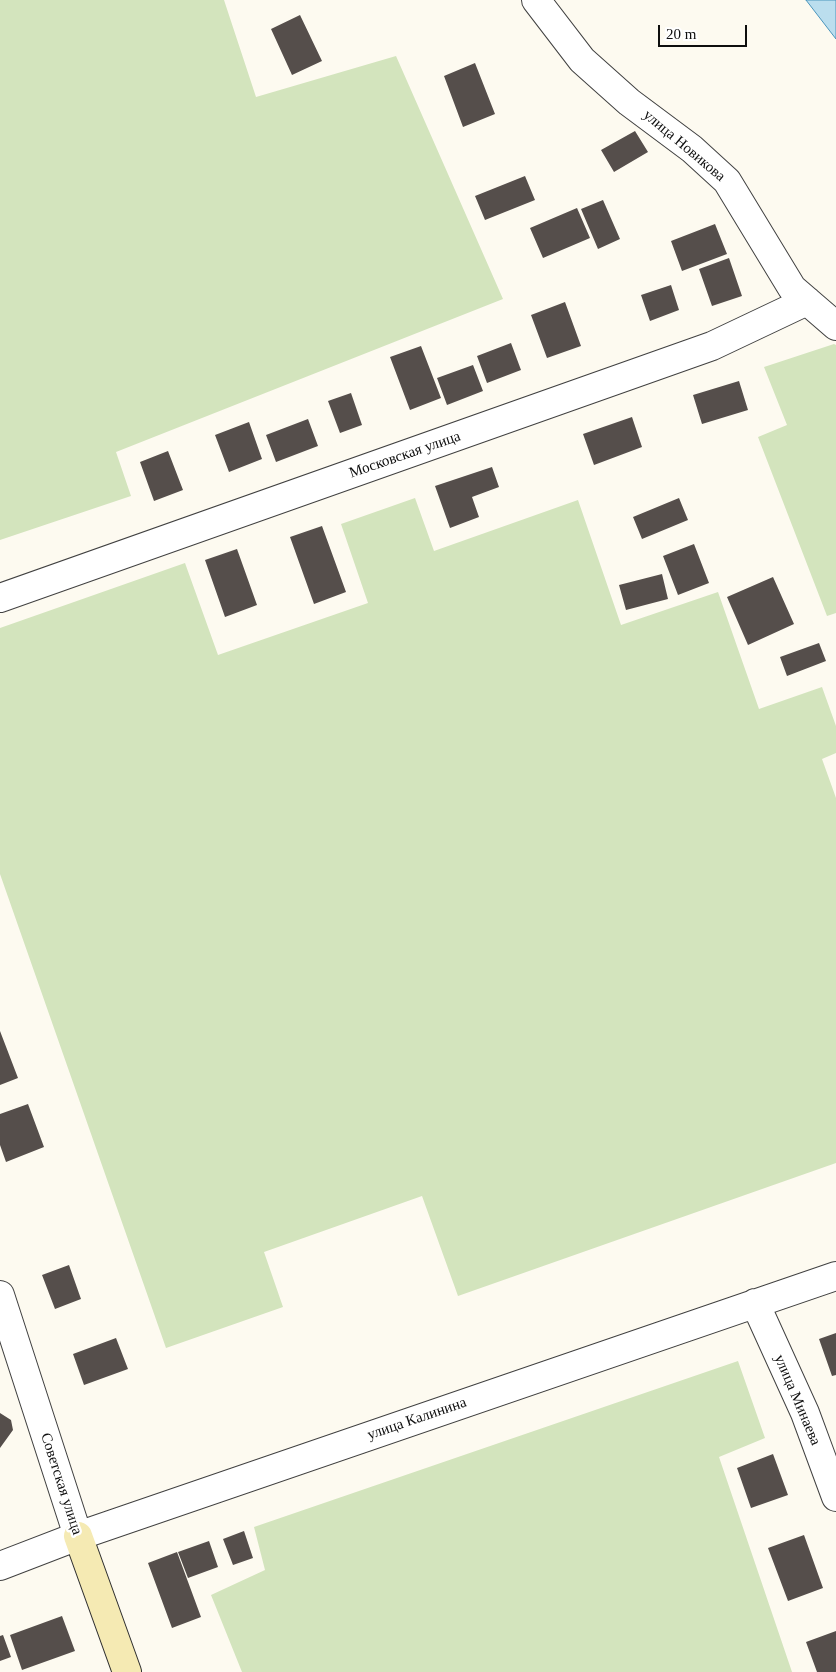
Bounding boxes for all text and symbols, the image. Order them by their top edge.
scale bar [661,15,750,47]
text: 20 m [666,26,696,42]
street label: улица Новикова [639,106,729,186]
street label: Московская улица [347,428,463,482]
street label: улица Минаева [770,1352,824,1448]
street label: улица Калинина [365,1394,469,1444]
street label: Советская улица [36,1431,86,1537]

